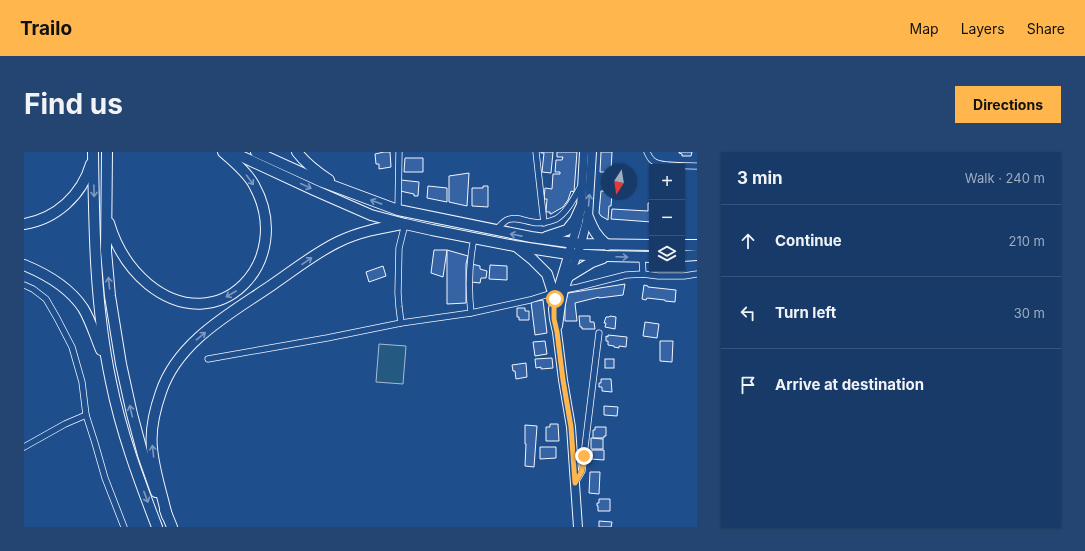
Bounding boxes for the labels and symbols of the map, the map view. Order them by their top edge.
north arrow [601,164,637,200]
one-way arrow [246,174,254,185]
one-way arrow [299,183,311,190]
one-way arrow [90,184,98,197]
one-way arrow [586,194,593,207]
one-way arrow [370,198,382,206]
one-way arrow [510,230,523,238]
one-way arrow [615,253,628,260]
one-way arrow [301,257,312,265]
one-way arrow [105,277,112,290]
one-way arrow [225,290,237,298]
route start [546,290,564,308]
one-way arrow [195,331,206,340]
one-way arrow [127,405,135,418]
one-way arrow [149,445,156,458]
route end [575,447,593,465]
one-way arrow [142,490,150,502]

